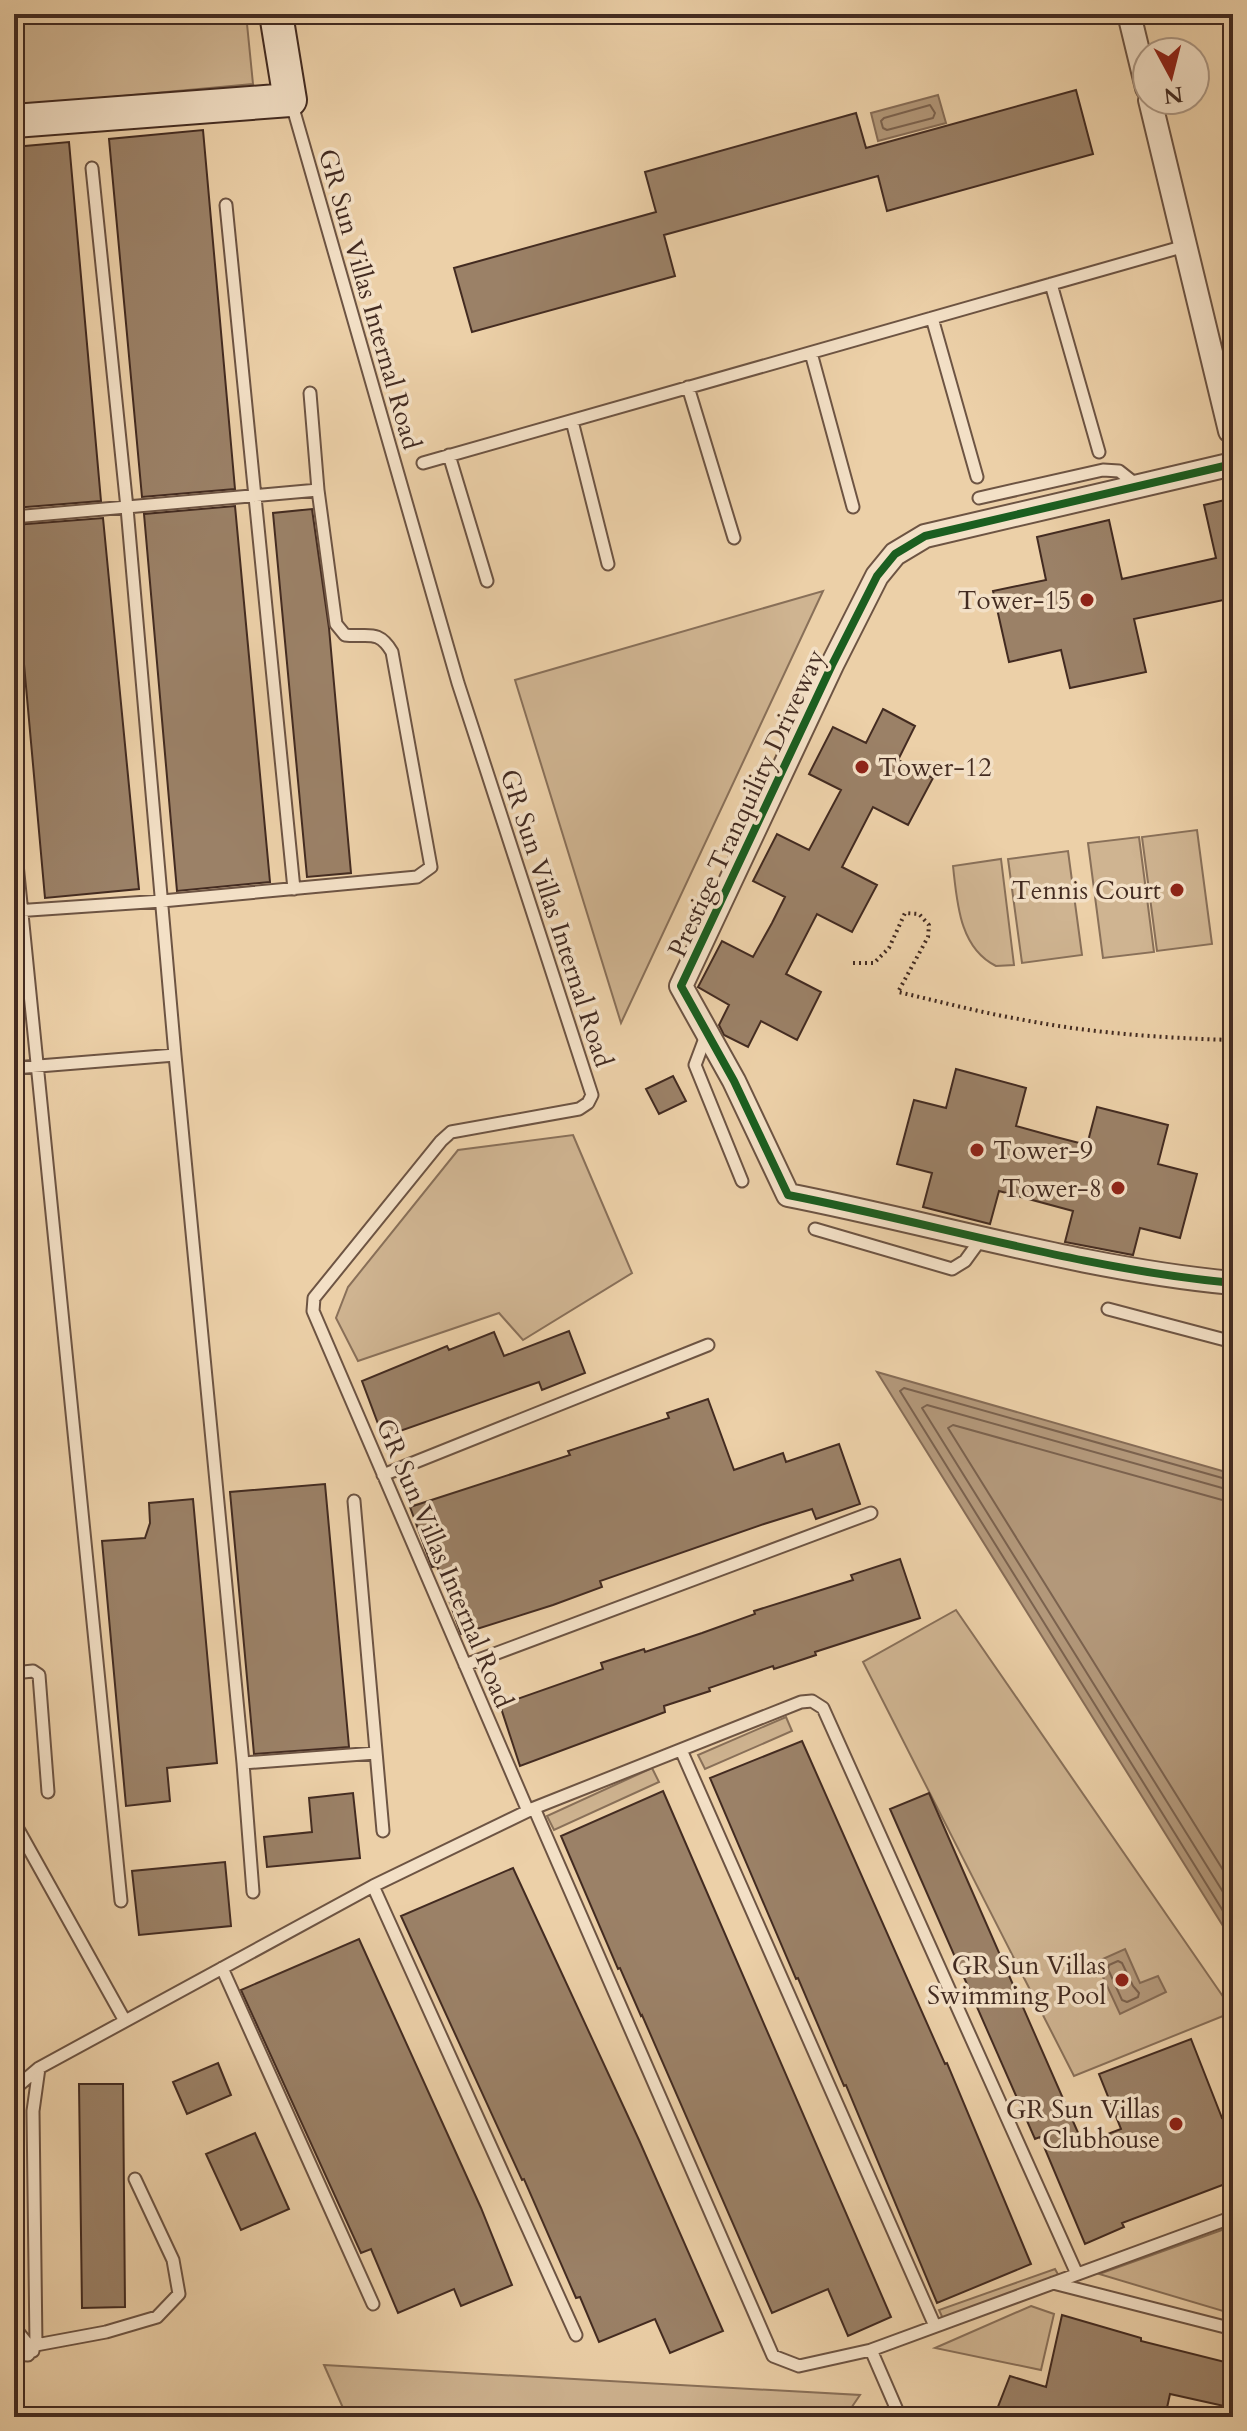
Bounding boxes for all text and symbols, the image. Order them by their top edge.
north arrow [1131,36,1211,116]
text: N [1162,79,1185,111]
street label: GR Sun Villas Internal Road [310,145,429,454]
place label: Tower-15 [958,583,1071,618]
marker: Tower-15 [1078,591,1096,609]
street label: Prestige Tranquility Driveway [660,643,833,963]
place label: Tower-12 [878,750,991,785]
marker: Tower-12 [853,758,871,776]
street label: GR Sun Villas Internal Road [492,765,621,1072]
place label: Tennis Court [1012,873,1161,908]
marker: Tennis Court [1168,881,1186,899]
place label: Tower-9 [993,1133,1093,1168]
marker: Tower-9 [968,1141,986,1159]
place label: Tower-8 [1002,1171,1102,1206]
marker: Tower-8 [1109,1179,1127,1197]
street label: GR Sun Villas Internal Road [368,1413,521,1713]
place label: GR Sun Villas Swimming Pool [927,1948,1106,2013]
marker: GR Sun Villas Swimming Pool [1113,1971,1131,1989]
place label: GR Sun Villas Clubhouse [1006,2092,1160,2157]
marker: GR Sun Villas Clubhouse [1167,2115,1185,2133]

